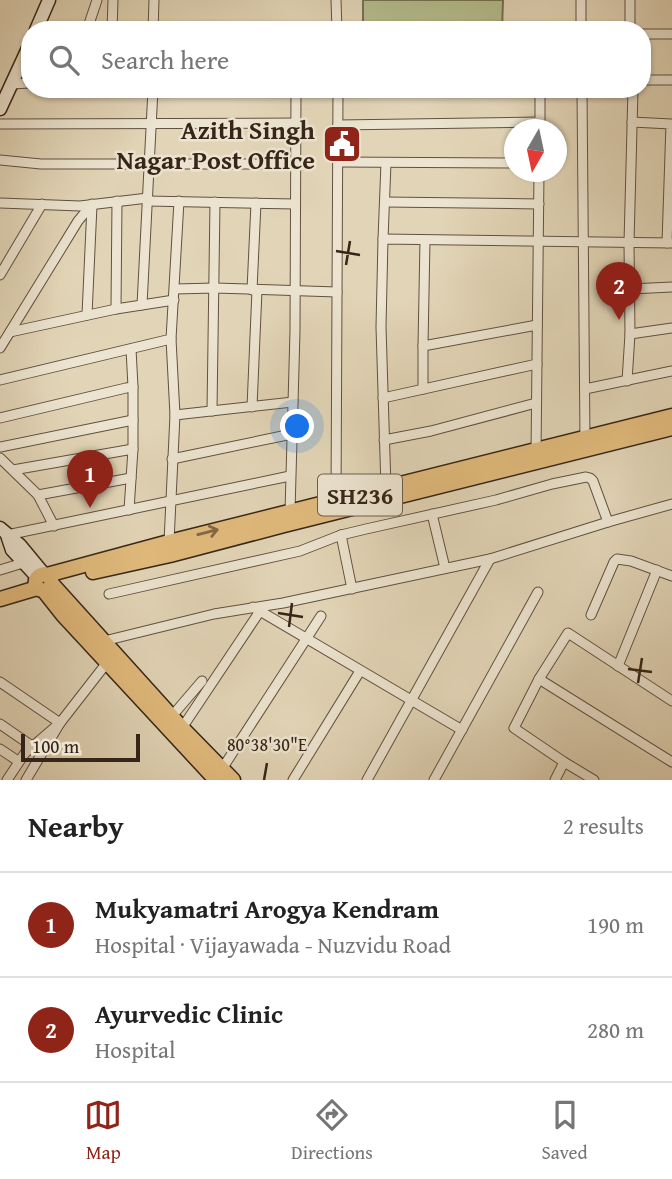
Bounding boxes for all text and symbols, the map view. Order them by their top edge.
search box [21,21,651,98]
text: Search here [101,40,229,79]
icon: search [45,41,83,79]
place label: Azith Singh Nagar Post Office [117,110,316,179]
north arrow [504,119,567,182]
public building icon: Azith Singh Nagar Post Office [321,123,363,165]
pin: 2 [596,262,642,320]
your location [280,409,314,443]
pin: 1 [67,450,113,508]
road number: SH236 [318,474,402,516]
one-way arrow [196,525,219,538]
scale bar [21,731,140,763]
text: 80°38'30"E [227,731,307,758]
text: 100 m [32,732,79,760]
text: Nearby [28,804,124,848]
text: 2 results [563,809,644,842]
text: Mukyamatri Arogya Kendram [95,889,439,928]
text: 1 [45,908,57,941]
text: 190 m [587,908,644,941]
text: Hospital · Vijayawada - Nuzvidu Road [95,928,451,961]
text: Ayurvedic Clinic [95,994,283,1033]
text: 2 [45,1013,57,1046]
text: 280 m [587,1013,644,1046]
text: Hospital [95,1033,175,1066]
tab: Map [84,1096,122,1166]
tab: Directions [291,1096,373,1166]
tab: Saved [542,1096,588,1166]

